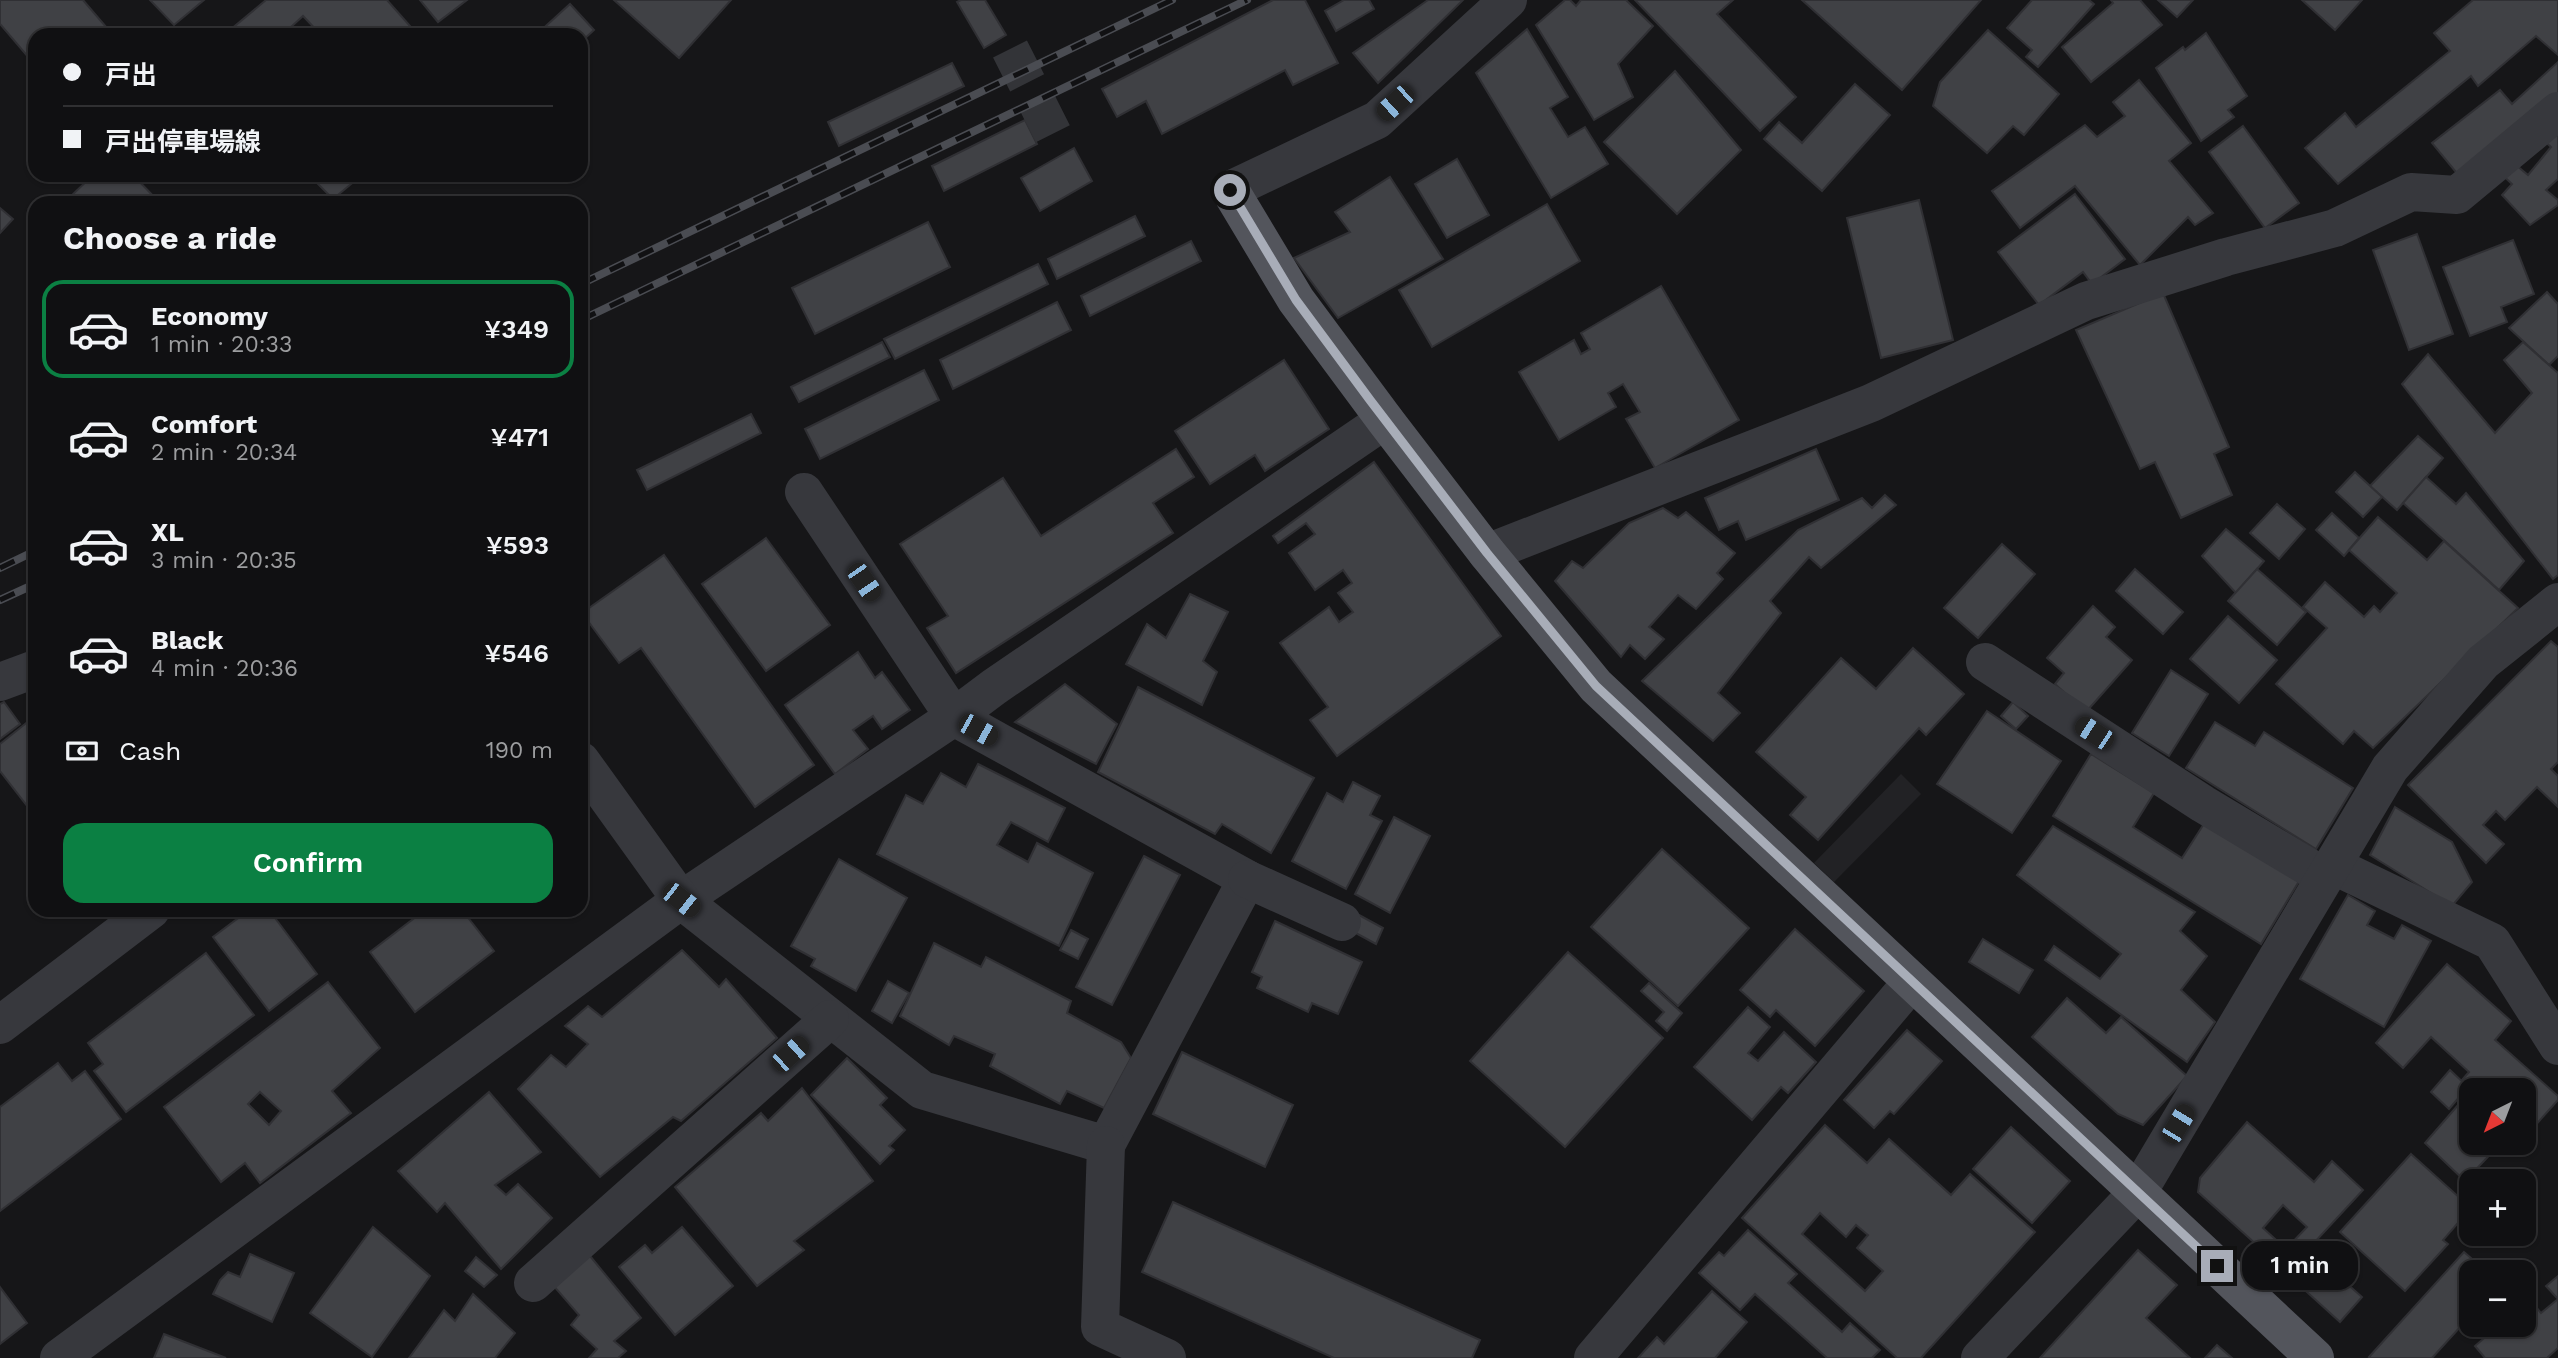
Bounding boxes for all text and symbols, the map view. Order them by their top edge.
text: 戸出 [105,60,157,90]
car [1373,81,1418,125]
text: 戸出停車場線 [105,127,261,157]
route start [1214,174,1246,206]
text: Choose a ride [63,219,277,257]
icon: car [67,298,130,361]
text: Economy [151,301,268,331]
text: ¥349 [484,314,549,344]
text: 1 min · 20:33 [151,331,292,358]
icon: car [67,406,130,469]
text: Comfort [151,409,257,439]
text: ¥471 [491,422,549,452]
text: 2 min · 20:34 [151,439,297,466]
icon: car [67,514,130,577]
text: XL [151,517,184,547]
text: ¥593 [486,530,549,560]
text: 3 min · 20:35 [151,547,297,574]
car [844,559,885,605]
icon: car [67,622,130,685]
text: Black [151,625,223,655]
text: ¥546 [485,638,549,668]
text: 4 min · 20:36 [151,655,298,682]
car [955,711,1002,749]
car [2071,713,2118,753]
icon: cash [63,732,101,770]
text: Cash [119,736,181,766]
text: 190 m [486,737,553,764]
button: Confirm [63,823,553,903]
car [658,879,705,921]
car [768,1032,813,1076]
north arrow [2459,1078,2536,1155]
map controls [2459,1078,2536,1337]
car [2159,1101,2198,1147]
button: + [2459,1169,2536,1246]
callout: 1 min [2242,1242,2357,1290]
route end [2201,1250,2233,1282]
text: 1 min [2270,1252,2330,1279]
button: − [2459,1260,2536,1337]

